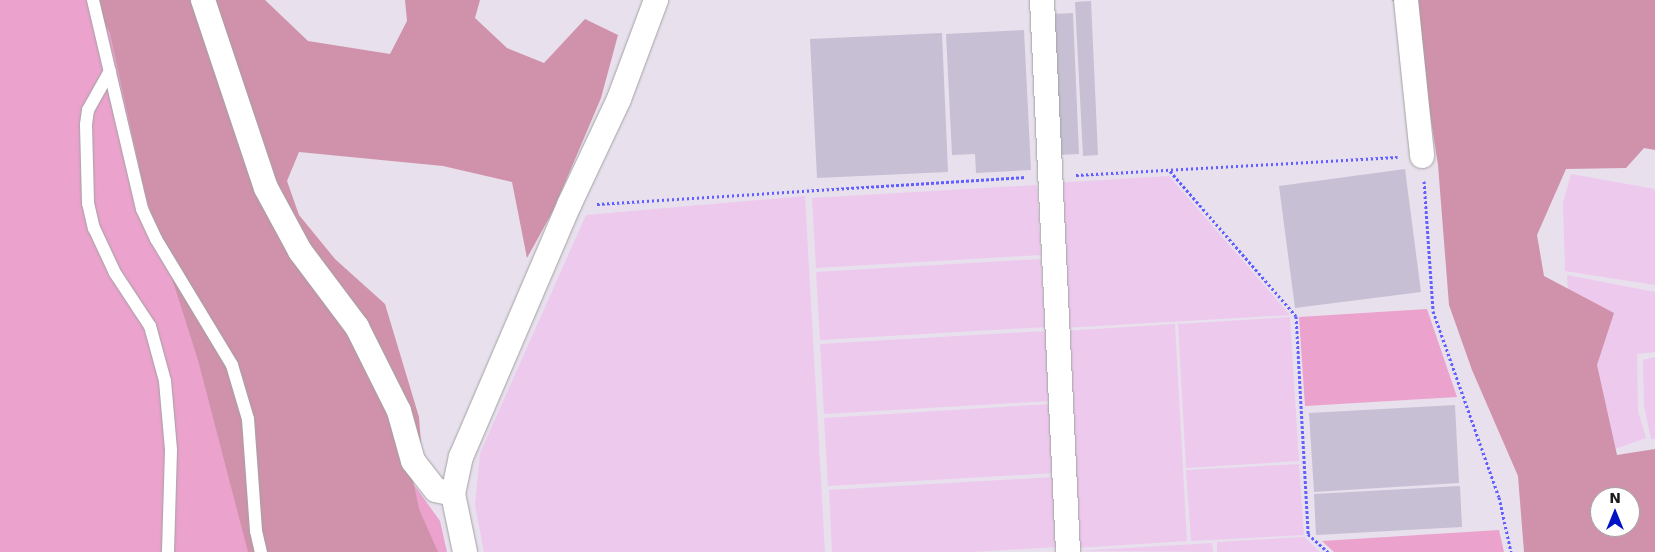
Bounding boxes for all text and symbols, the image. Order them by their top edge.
north arrow [1590,487,1640,537]
text: N [1609,490,1621,506]

